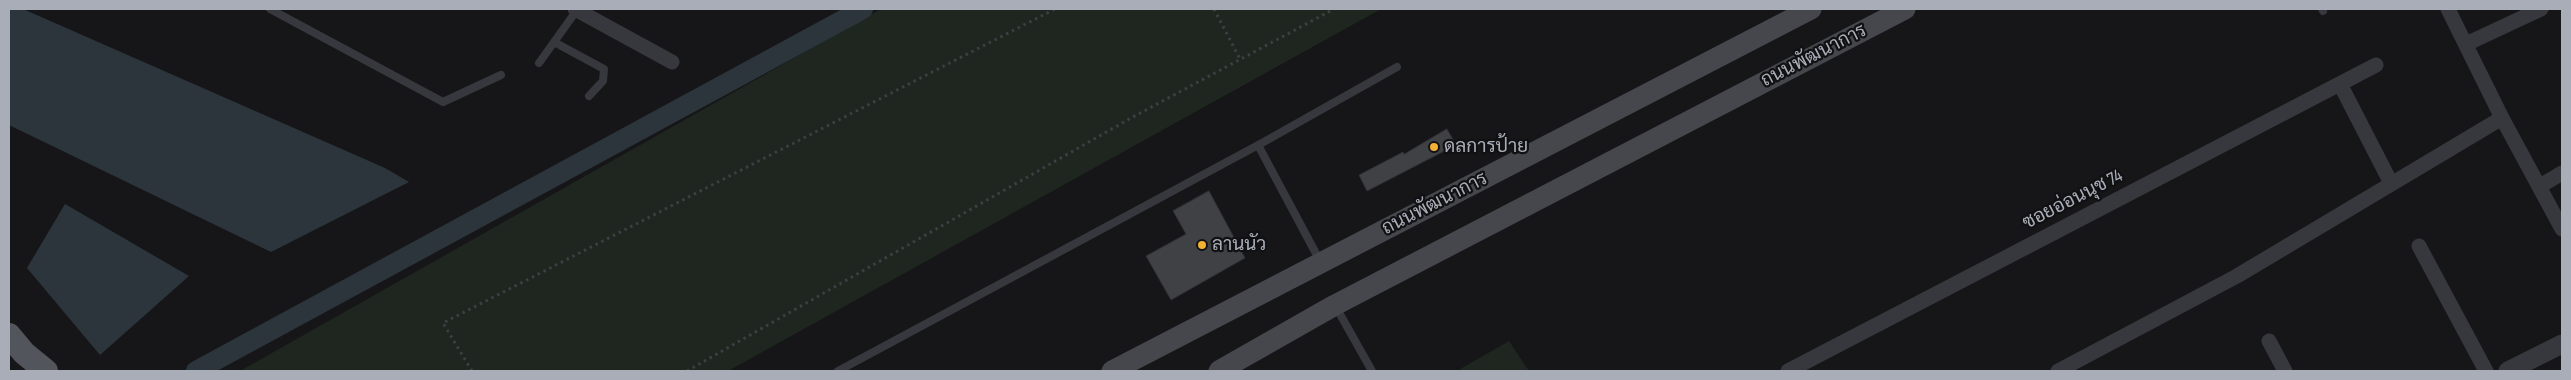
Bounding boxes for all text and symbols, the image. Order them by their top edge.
street label: ถนนพัฒนาการ [1757,20,1871,92]
place label: ดลการป้าย [1444,136,1528,158]
marker: ดลการป้าย [1428,141,1440,153]
street label: ซอยอ่อนนุช 74 [2019,165,2127,235]
street label: ถนนพัฒนาการ [1378,168,1492,240]
place label: ลานนัว [1212,234,1266,256]
marker: ลานนัว [1196,239,1208,251]

